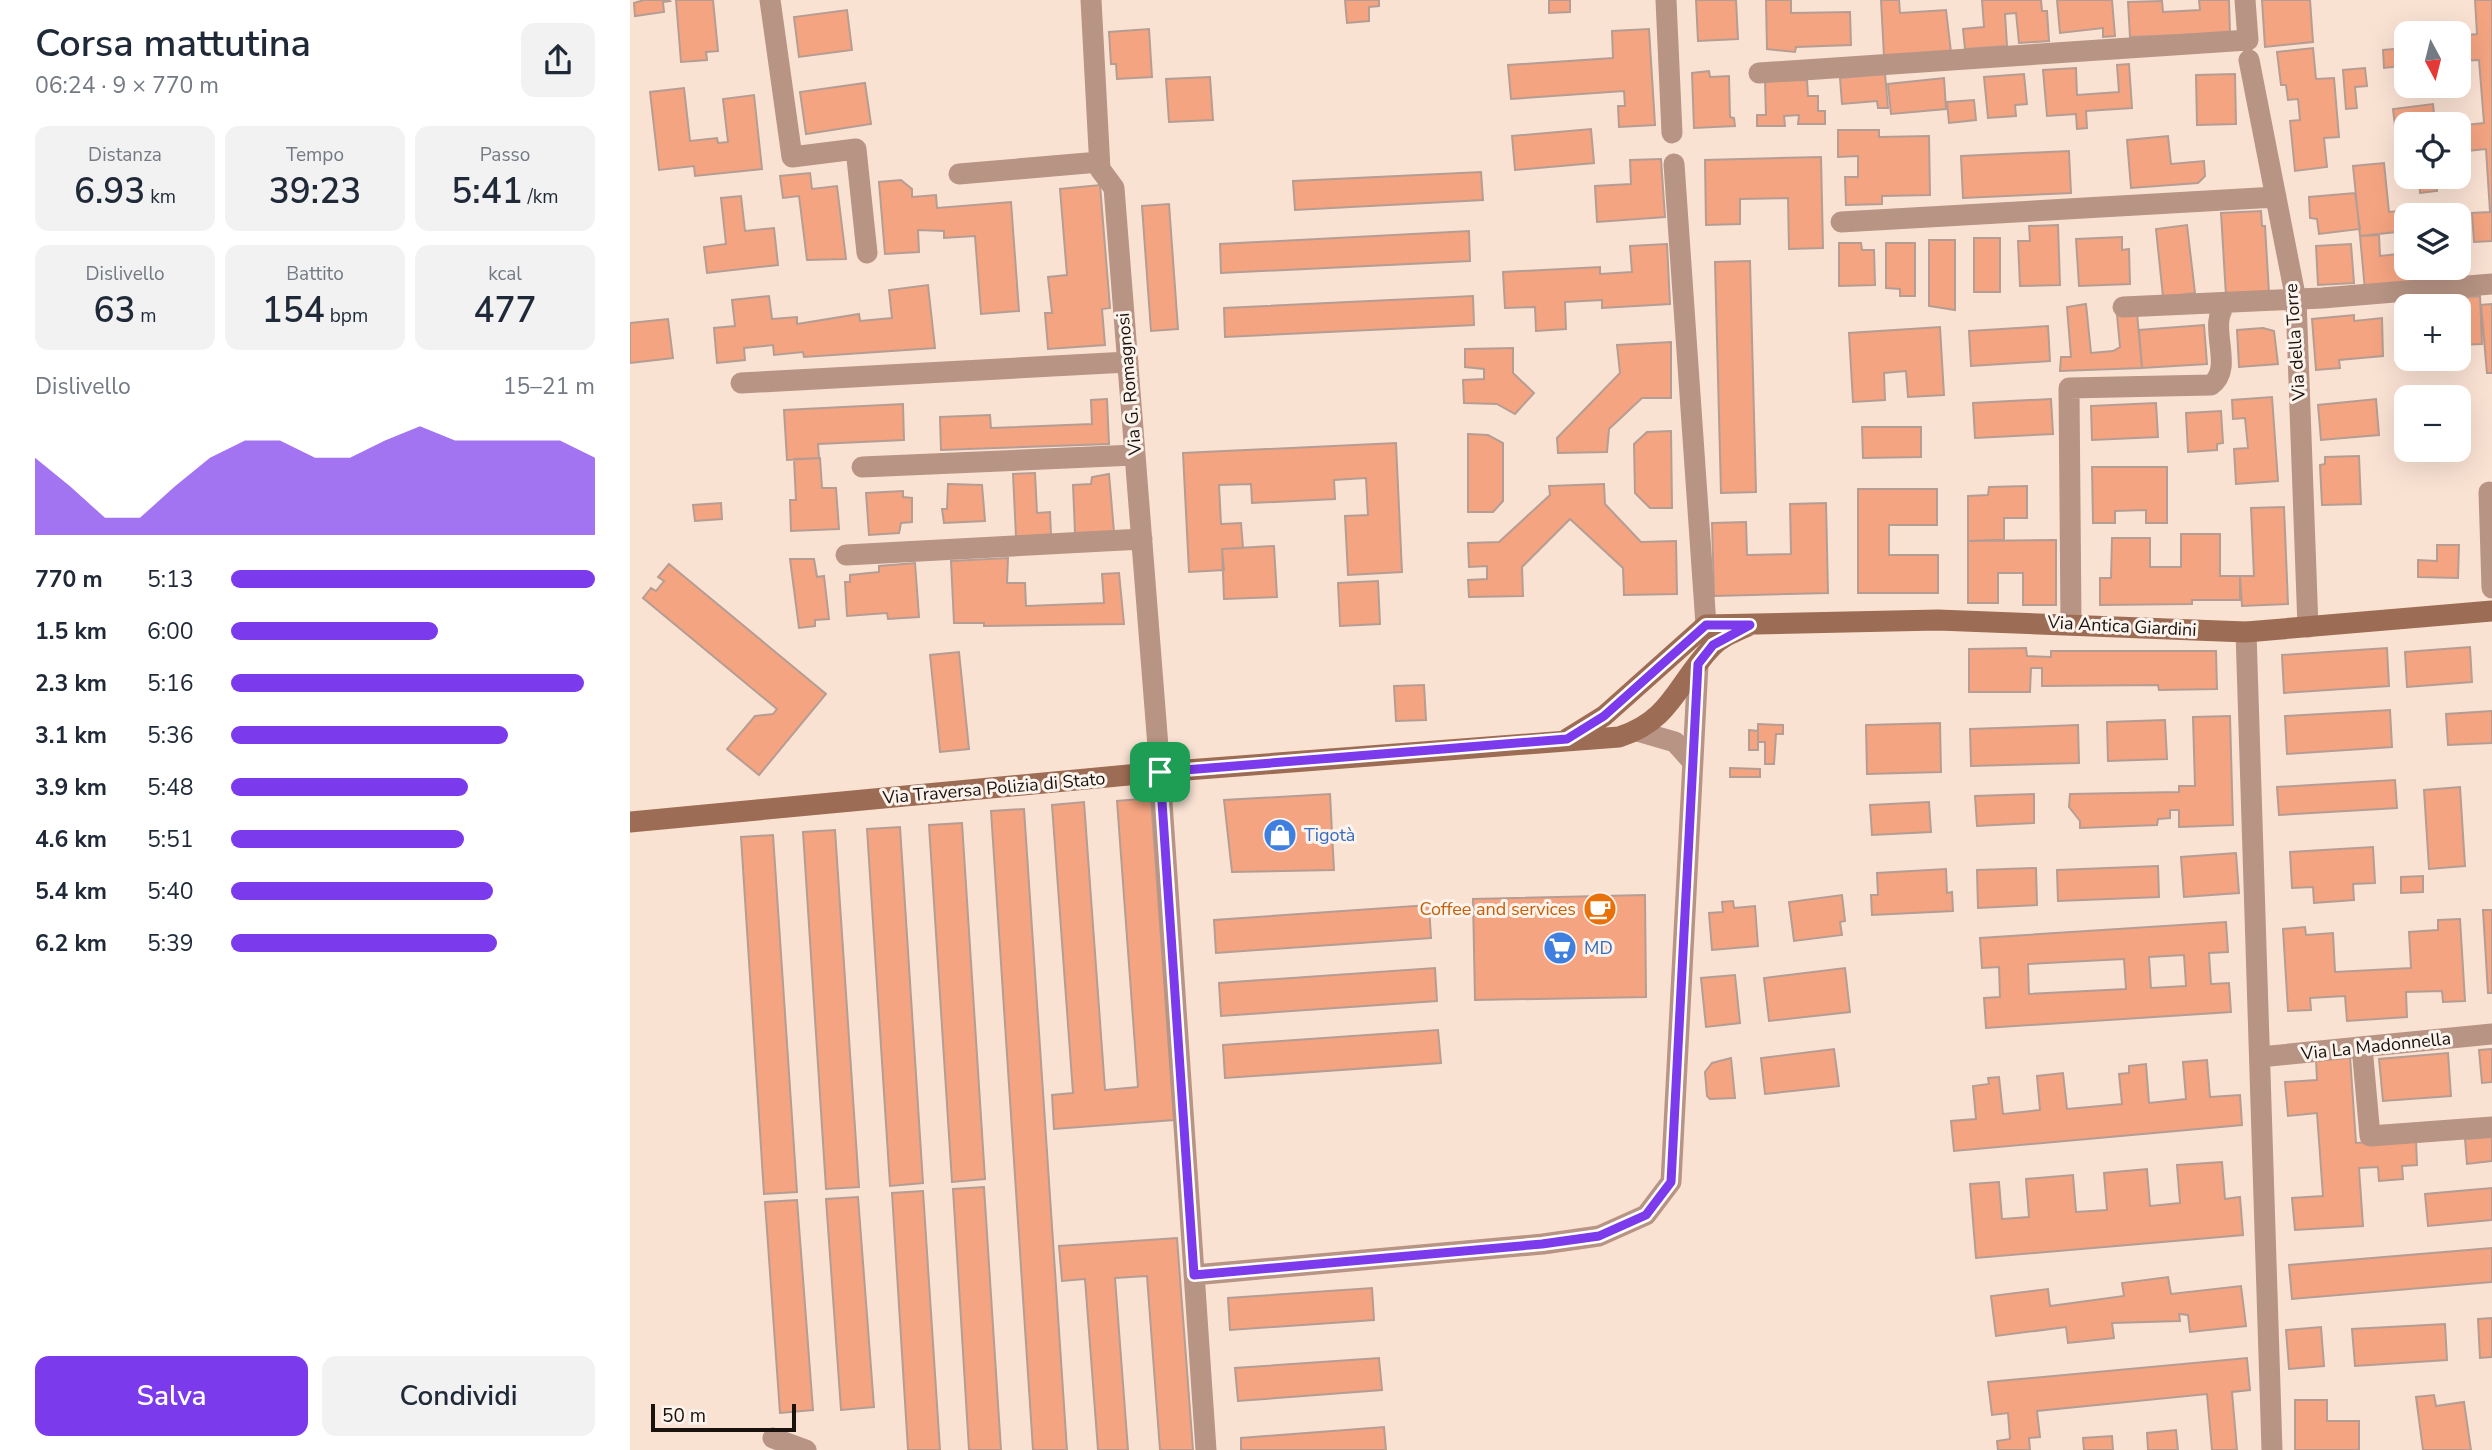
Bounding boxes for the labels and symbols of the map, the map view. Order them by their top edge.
north arrow [2394,21,2471,98]
street label: Via della Torre [2279,283,2311,402]
street label: Via G. Romagnosi [1111,312,1147,457]
street label: Via Antica Giardini [2046,610,2197,642]
pin [1130,742,1190,802]
street label: Via Traversa Polizia di Stato [881,766,1106,810]
shop icon: Tigotà [1261,816,1299,854]
place label: Tigotà [1304,823,1355,847]
cafe icon: Coffee and services [1581,890,1619,928]
place label: Coffee and services [1419,897,1576,921]
supermarket icon: MD [1541,929,1579,967]
place label: MD [1584,936,1613,960]
street label: Via La Madonnella [2299,1026,2452,1066]
scale bar [651,1401,796,1433]

